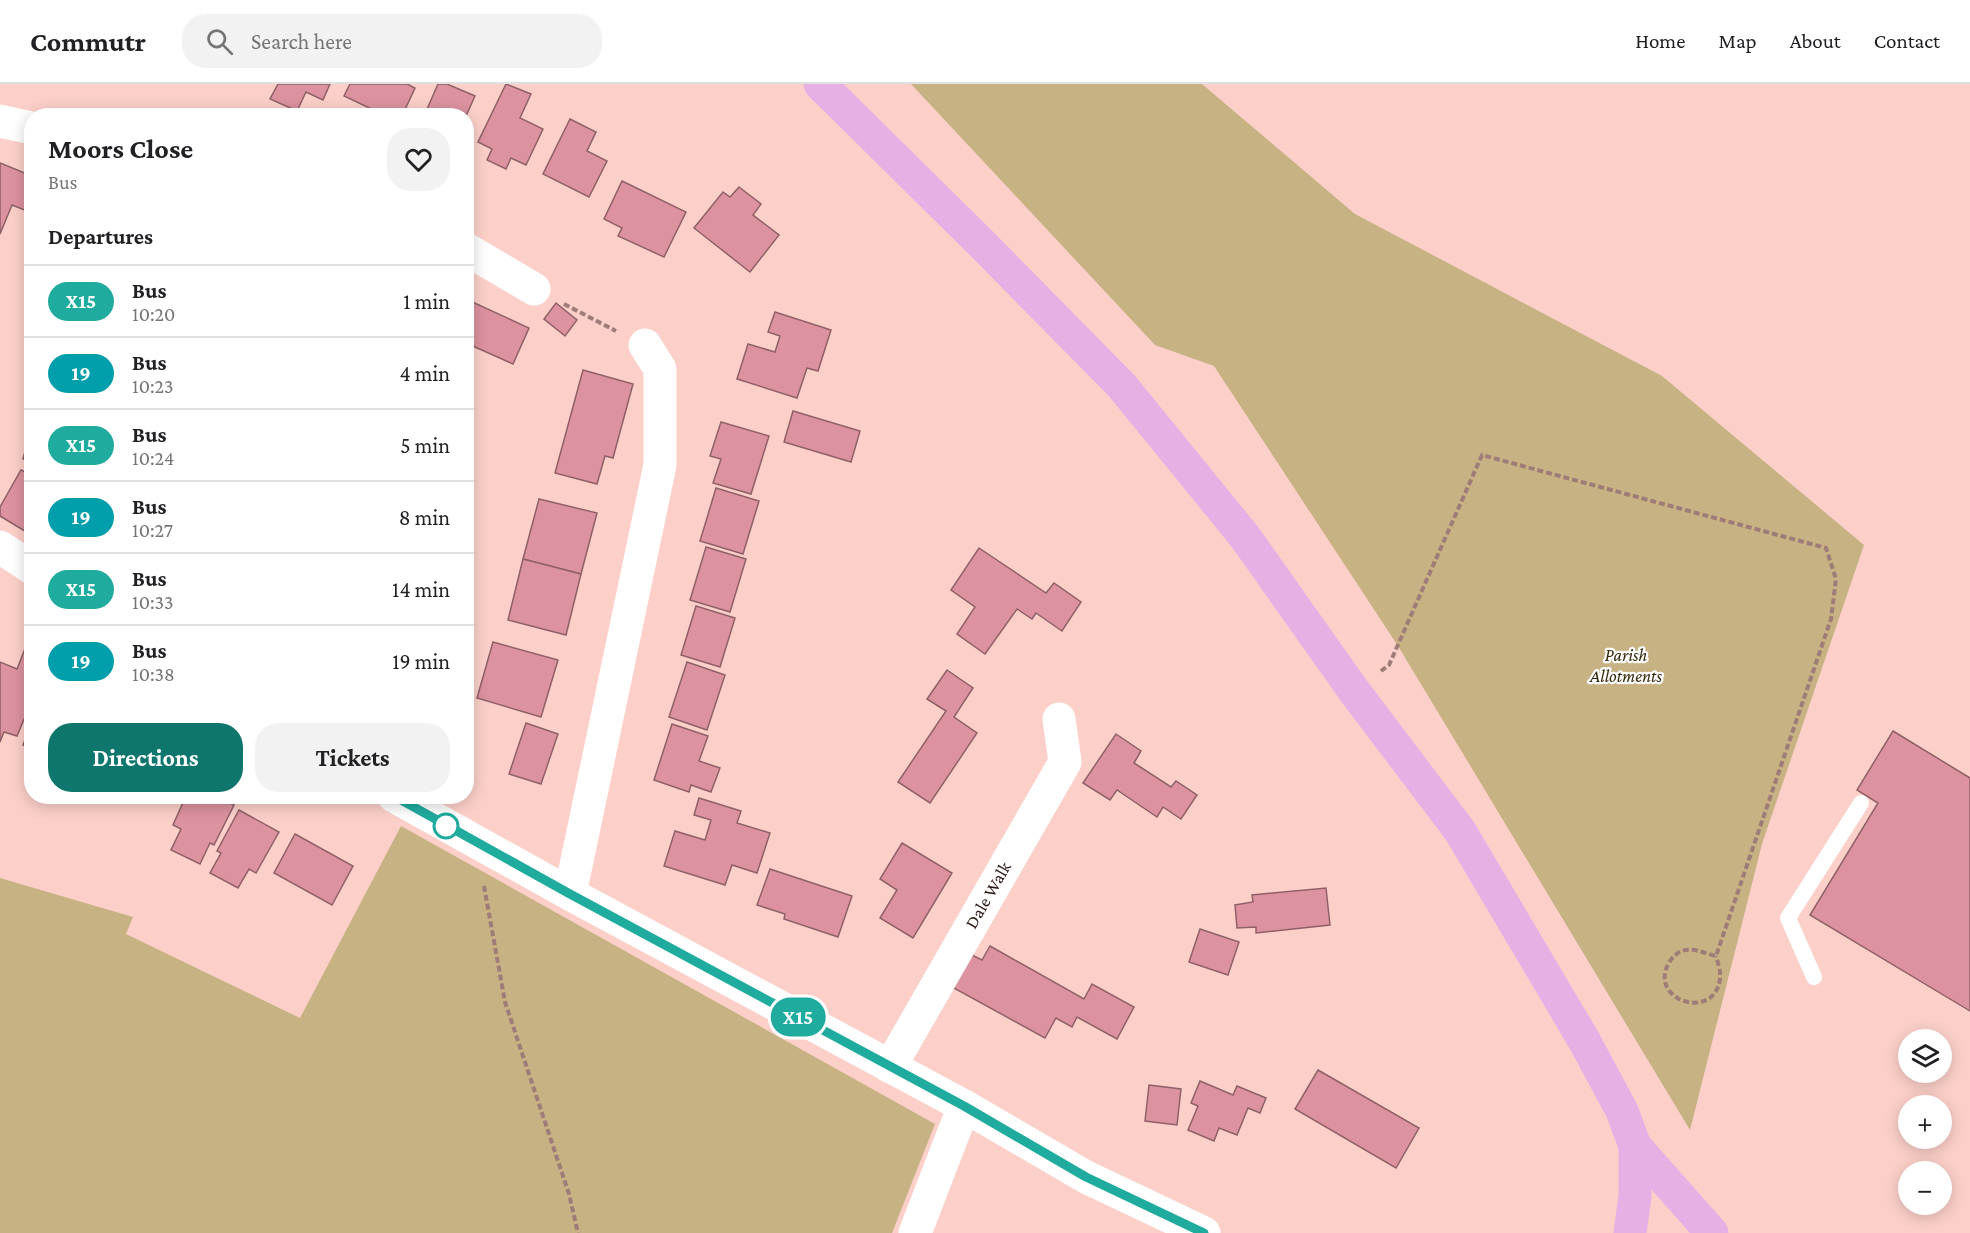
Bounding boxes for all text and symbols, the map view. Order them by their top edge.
search box [182,14,602,68]
icon: search [203,25,236,58]
text: Commutr [30,26,146,57]
text: Search here [251,29,352,54]
text: Home [1635,29,1685,53]
text: Map [1718,29,1757,53]
text: About [1790,29,1841,53]
text: Contact [1874,29,1940,53]
button: heart [387,128,450,191]
text: Moors Close [48,133,193,164]
text: Bus [48,171,77,193]
text: Departures [48,224,153,249]
text: Bus [132,278,166,303]
text: X15 [66,289,96,313]
text: 1 min [403,289,450,314]
text: 10:20 [132,303,175,325]
text: Bus [132,350,166,375]
text: 19 [71,361,91,385]
text: 4 min [399,361,450,386]
text: 10:23 [132,375,174,397]
text: Bus [132,422,166,447]
text: X15 [66,433,96,457]
text: 5 min [400,433,450,458]
text: 10:24 [132,447,174,469]
text: Bus [132,494,166,519]
text: 19 [71,505,91,529]
text: 8 min [399,505,450,530]
text: 10:27 [132,519,173,541]
text: Bus [132,566,166,591]
text: X15 [66,577,96,601]
text: 14 min [392,577,450,602]
text: 10:33 [132,591,173,613]
text: Bus [132,638,166,663]
park label: Parish Allotments [1589,645,1662,686]
text: 19 [71,649,91,673]
text: 19 min [392,649,450,674]
text: 10:38 [132,663,175,685]
button: Directions [48,723,243,792]
button: Tickets [255,723,450,792]
unlabelled marker [433,813,459,839]
street label: Dale Walk [961,858,1015,932]
line badge: X15 [764,998,832,1036]
text: X15 [783,1005,813,1029]
map controls [1898,1029,1952,1215]
button: layers [1898,1029,1952,1083]
button: + [1898,1095,1952,1149]
button: − [1898,1161,1952,1215]

